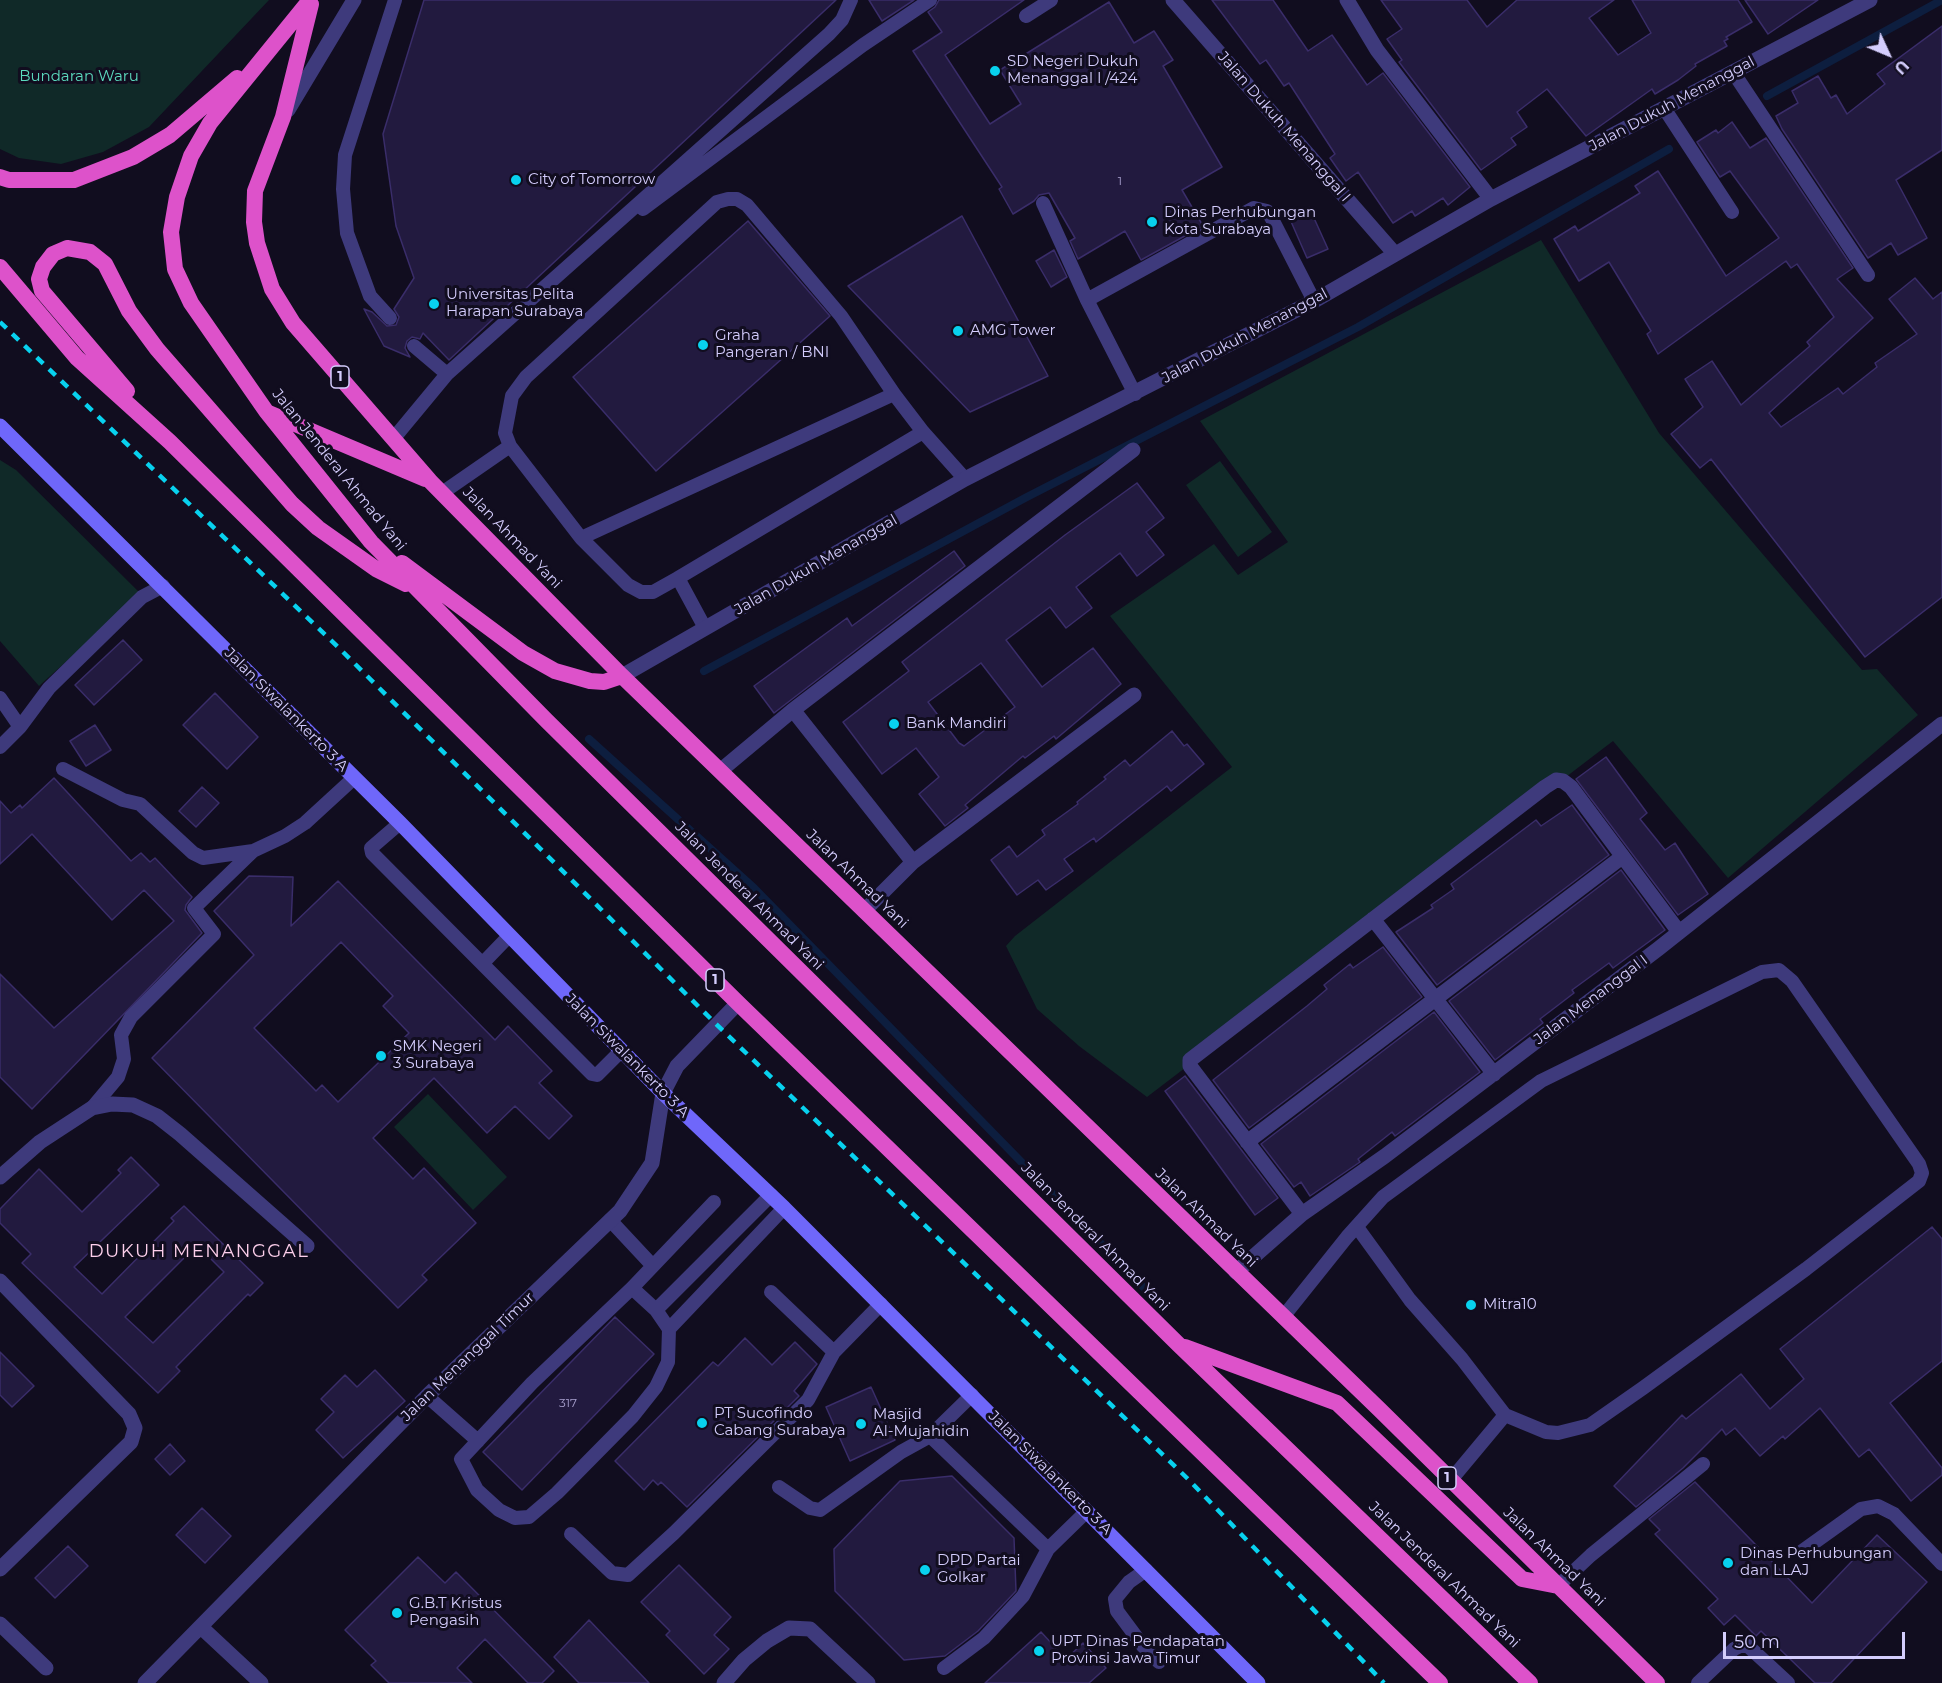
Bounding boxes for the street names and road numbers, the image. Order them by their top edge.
street label: Jalan Dukuh Menanggal I [1214,48,1354,206]
street label: Jalan Dukuh Menanggal [1586,53,1758,155]
street label: Jalan Dukuh Menanggal [1159,285,1331,387]
road number: 1 [331,366,349,388]
street label: Jalan Jenderal Ahmad Yani [268,386,410,554]
street label: Jalan Ahmad Yani [459,483,565,593]
street label: Jalan Dukuh Menanggal [732,511,900,619]
street label: Jalan Siwalankerto 3 A [220,644,352,776]
street label: Jalan Jenderal Ahmad Yani [671,818,827,974]
street label: Jalan Ahmad Yani [802,826,912,932]
street label: Jalan Menanggal I [1531,951,1651,1049]
road number: 1 [706,969,724,991]
street label: Jalan Siwalankerto 3 A [561,990,693,1122]
street label: Jalan Jenderal Ahmad Yani [1017,1159,1173,1315]
street label: Jalan Ahmad Yani [1151,1165,1261,1271]
street label: Jalan Menanggal Timur [398,1289,538,1425]
street label: Jalan Siwalankerto 3 A [984,1407,1116,1539]
road number: 1 [1438,1467,1456,1489]
street label: Jalan Jenderal Ahmad Yani [1365,1498,1523,1652]
street label: Jalan Ahmad Yani [1499,1504,1609,1610]

